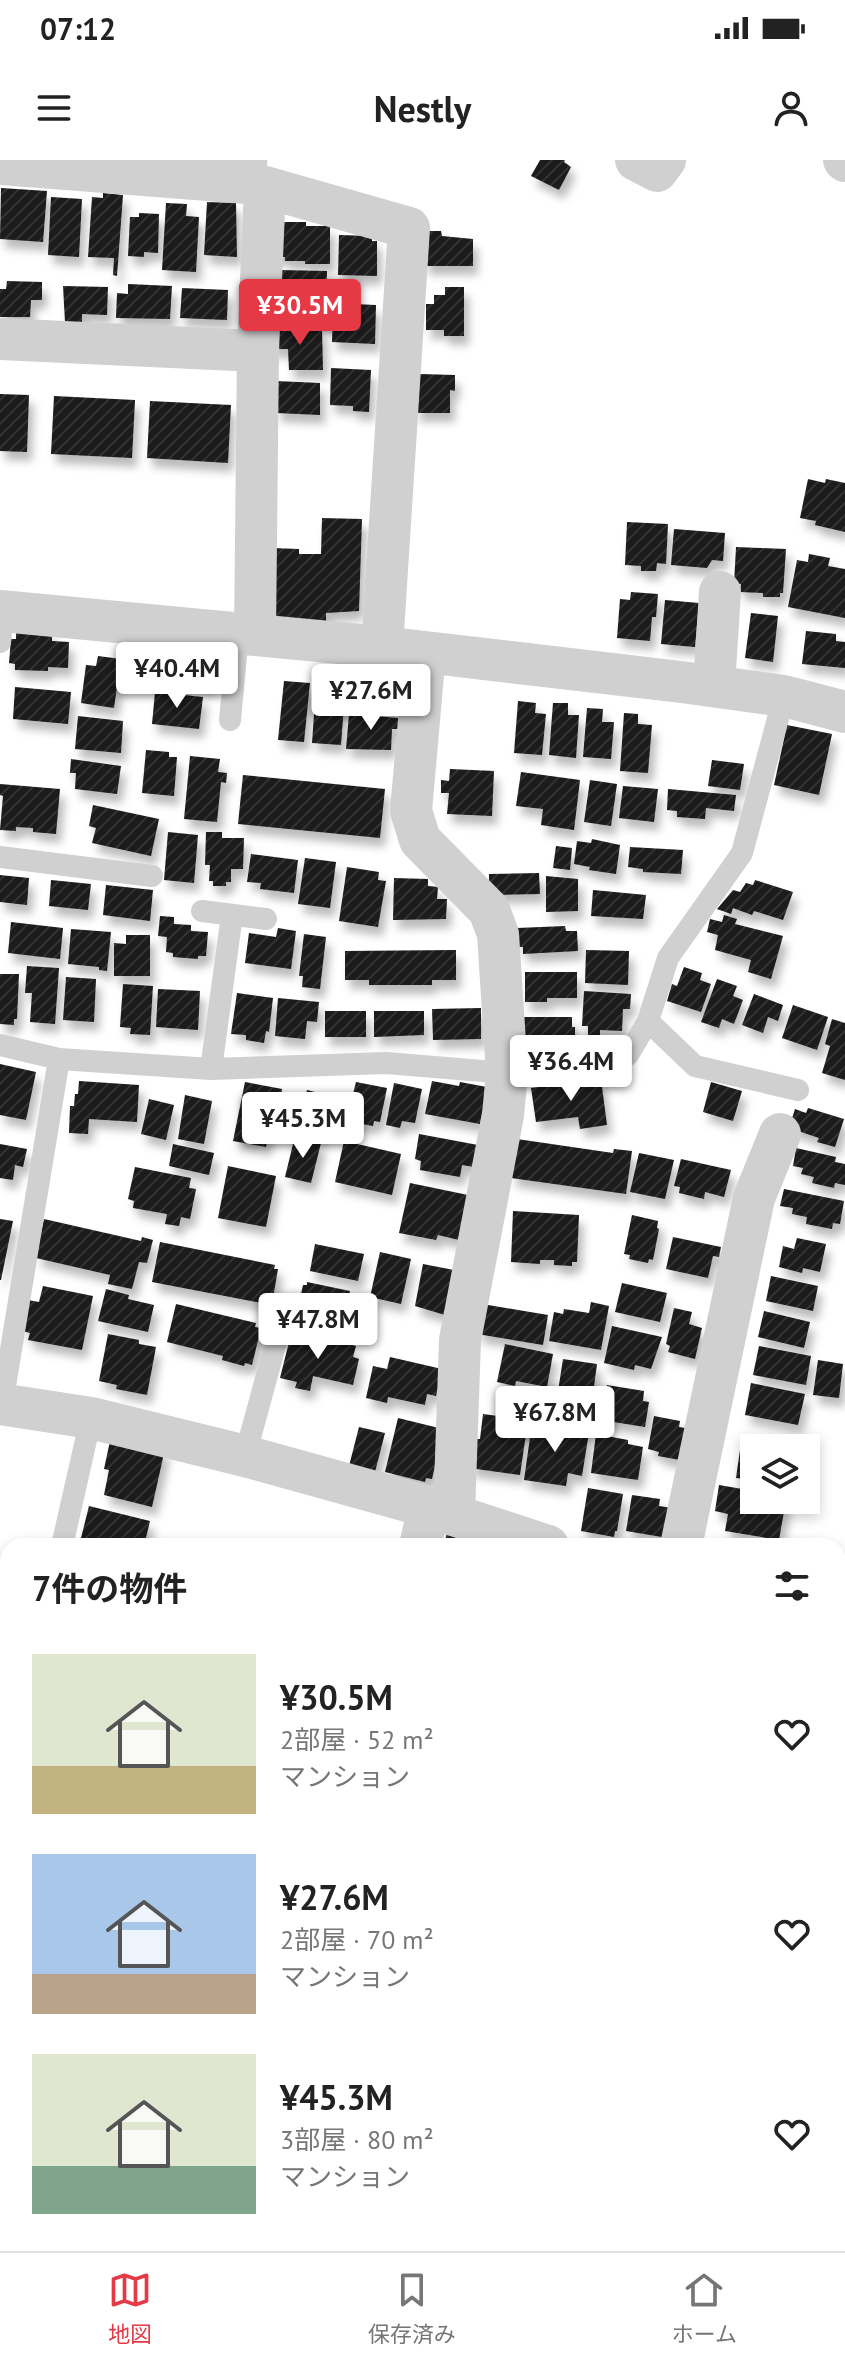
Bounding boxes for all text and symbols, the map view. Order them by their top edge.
text: 07:12 [40,9,116,48]
text: Nestly [374,85,471,132]
icon: menu [32,86,76,130]
icon: person [769,86,813,130]
pin: ¥30.5M [235,279,365,347]
text: ¥30.5M [257,288,343,321]
pin: ¥40.4M [112,642,242,710]
text: ¥40.4M [134,651,220,684]
pin: ¥27.6M [306,664,436,732]
text: ¥27.6M [329,673,413,706]
pin: ¥36.4M [506,1035,636,1103]
text: ¥36.4M [528,1044,614,1077]
pin: ¥45.3M [238,1092,368,1160]
text: ¥45.3M [260,1101,346,1134]
pin: ¥47.8M [253,1293,383,1361]
text: ¥47.8M [276,1302,360,1335]
pin: ¥67.8M [490,1386,620,1454]
text: ¥67.8M [513,1395,597,1428]
map controls [740,1434,820,1514]
button: layers [740,1434,820,1514]
icon: filters [770,1564,814,1608]
text: 7件の物件 [32,1566,187,1610]
text: ¥30.5M [280,1675,393,1719]
icon: home [96,1686,192,1782]
icon: heart [770,1712,814,1756]
text: 2部屋 · 52 m² [280,1723,434,1756]
text: マンション [280,1760,410,1793]
text: ¥27.6M [280,1875,389,1919]
icon: home [96,1886,192,1982]
icon: heart [770,1912,814,1956]
text: 2部屋 · 70 m² [280,1923,434,1956]
text: マンション [280,1960,410,1993]
text: ¥45.3M [280,2075,393,2119]
icon: home [96,2086,192,2182]
icon: heart [770,2112,814,2156]
text: 3部屋 · 80 m² [280,2123,434,2156]
text: マンション [280,2160,410,2193]
tab: 地図 [108,2268,152,2348]
tab: 保存済み [368,2268,456,2348]
tab: ホーム [672,2268,737,2348]

